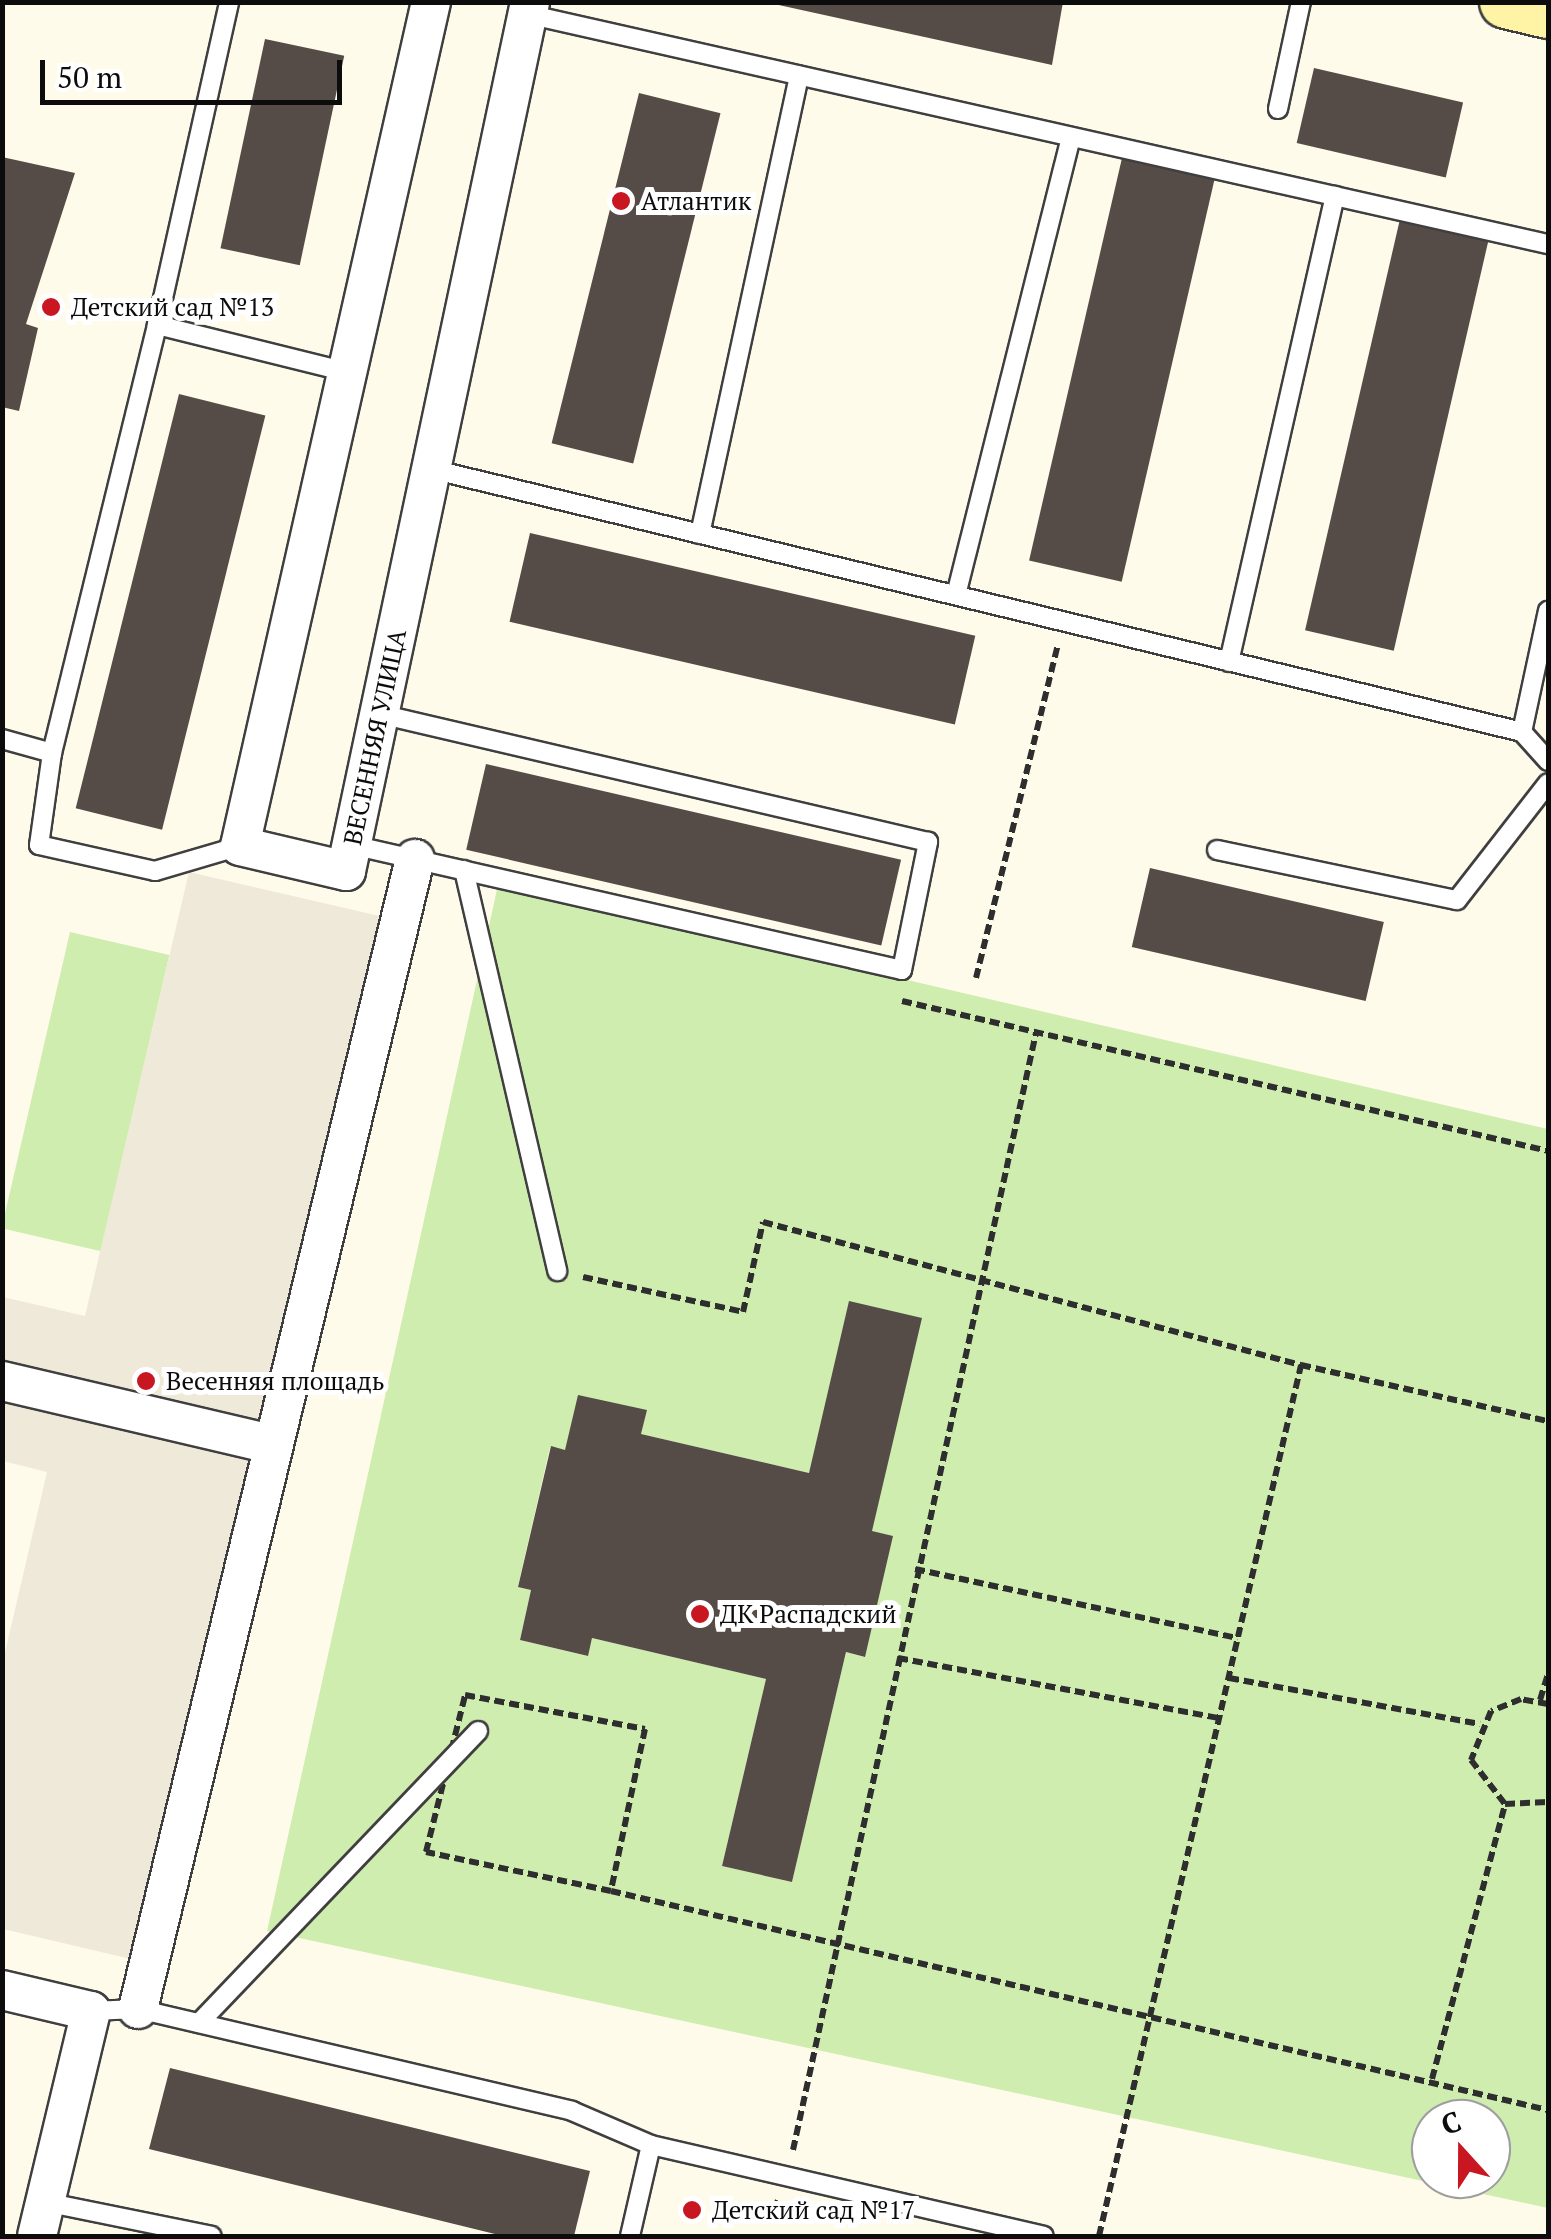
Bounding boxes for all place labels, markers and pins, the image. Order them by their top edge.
place label: Атлантик [641,186,751,216]
marker: Атлантик [610,190,632,212]
place label: Детский сад №13 [71,292,274,322]
marker: Детский сад №13 [40,296,62,318]
place label: Весенняя площадь [166,1366,384,1396]
marker: Весенняя площадь [135,1370,157,1392]
place label: ДК Распадский [720,1599,896,1629]
marker: ДК Распадский [689,1603,711,1625]
place label: Детский сад №17 [712,2195,915,2225]
marker: Детский сад №17 [681,2199,703,2221]

